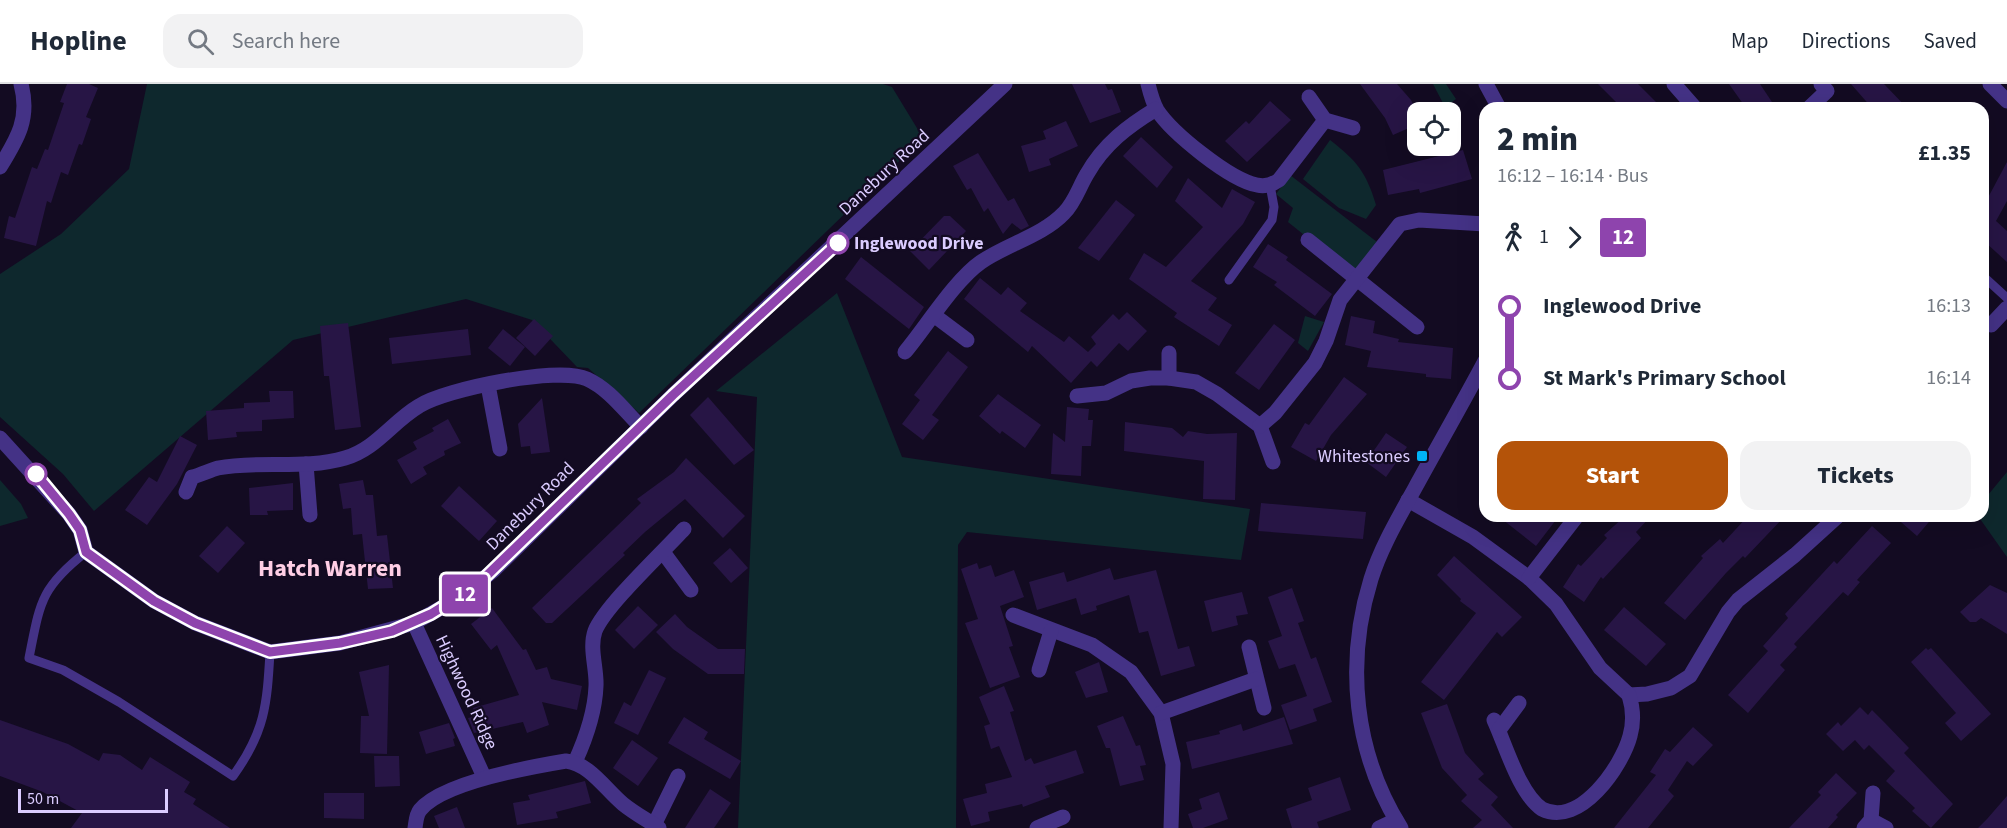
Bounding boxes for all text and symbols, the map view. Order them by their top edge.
search box [163,14,583,68]
text: Hopline [30,21,127,61]
icon: search [184,25,217,58]
text: Search here [232,25,340,57]
text: Map [1731,26,1769,56]
text: Directions [1802,26,1890,56]
text: Saved [1923,26,1977,56]
map controls [1407,102,1461,156]
button: locate [1407,102,1461,156]
text: 2 min [1497,116,1578,163]
street label: Danebury Road [833,124,935,221]
text: £1.35 [1918,137,1971,169]
text: 16:12 – 16:14 · Bus [1497,162,1648,190]
icon: walk [1497,221,1530,254]
icon: forward [1558,221,1591,254]
text: 12 [1612,222,1634,252]
text: 1 [1539,223,1549,251]
place label: Inglewood Drive [854,231,984,256]
marker: Inglewood Drive [827,232,849,254]
text: Inglewood Drive [1543,290,1701,322]
text: 16:13 [1926,292,1971,320]
text: St Mark's Primary School [1543,362,1786,394]
text: 16:14 [1926,364,1971,392]
button: Start [1497,441,1728,510]
button: Tickets [1740,441,1971,510]
place label: Whitestones [1318,444,1410,469]
marker: Whitestones [1415,449,1429,463]
street label: Danebury Road [480,456,580,556]
unlabelled marker [25,463,47,485]
district label: Hatch Warren [258,551,402,586]
line badge: 12 [438,574,492,614]
text: 12 [454,579,476,609]
street label: Highwood Ridge [429,631,504,753]
scale bar [18,786,168,814]
text: 50 m [27,788,59,810]

